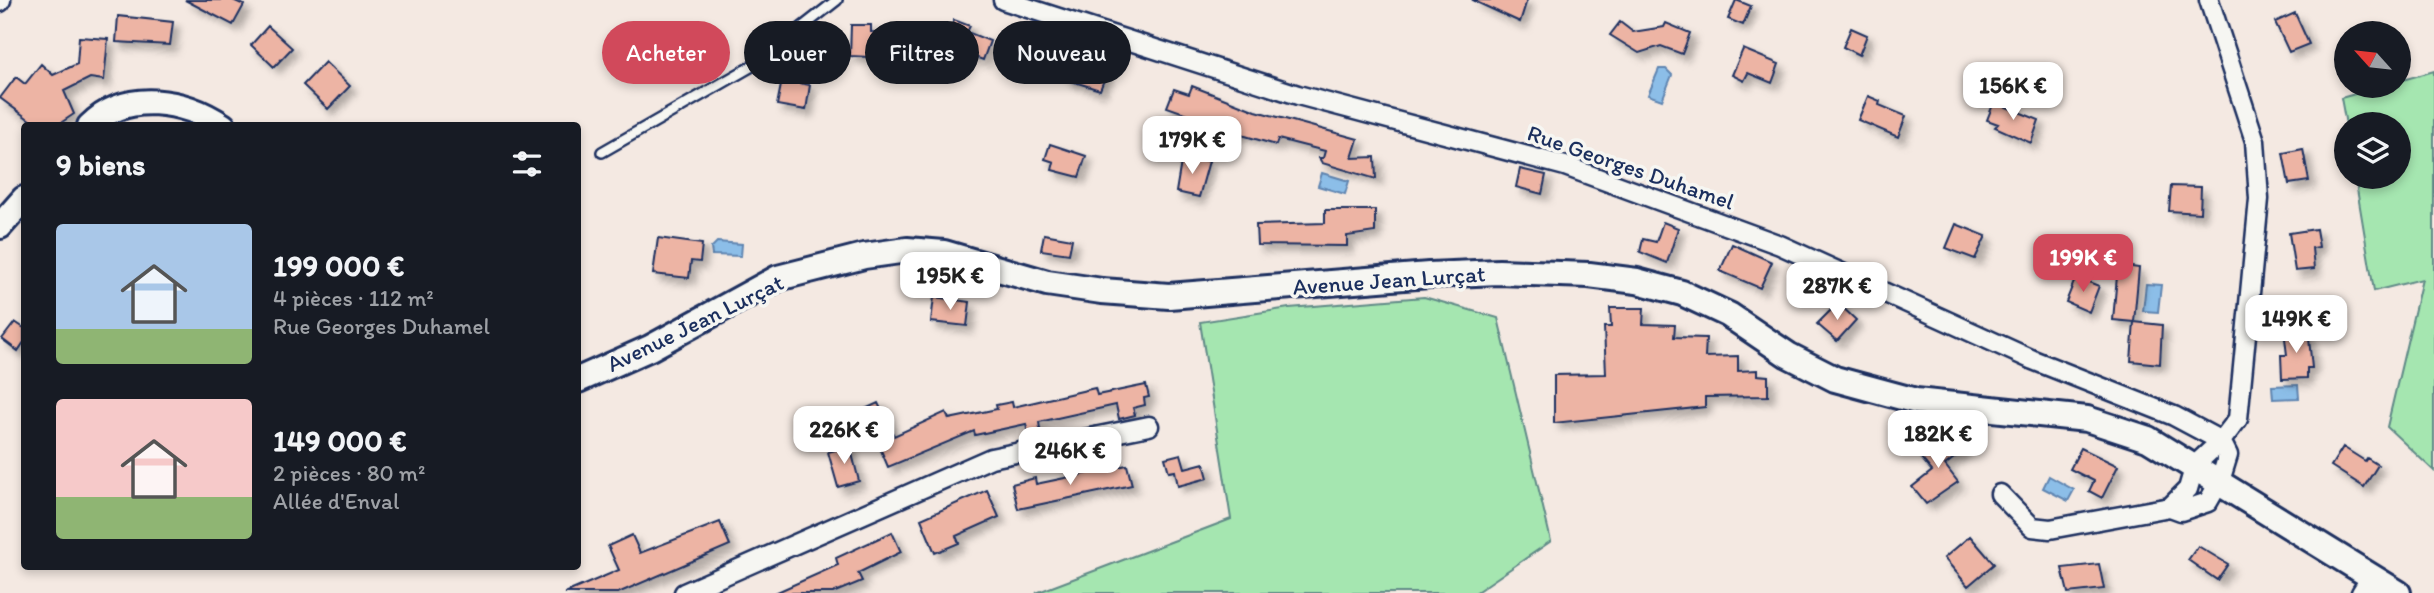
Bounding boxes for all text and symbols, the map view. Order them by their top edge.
chip: Acheter [602,21,730,84]
chip: Louer [744,21,851,84]
chip: Filtres [865,21,979,84]
chip: Nouveau [993,21,1131,84]
north arrow [2334,21,2412,98]
map controls [2334,21,2411,189]
pin: 156K € [1956,62,2070,122]
text: 156K € [1979,71,2047,99]
button: layers [2334,112,2411,189]
pin: 179K € [1135,116,1249,176]
street label: Rue Georges Duhamel [1524,118,1739,216]
text: 179K € [1158,125,1226,153]
icon: filters [508,145,546,183]
text: 9 biens [56,146,145,183]
pin: 199K € [2026,234,2140,294]
text: 199K € [2049,243,2117,271]
text: 199 000 € [273,247,404,284]
icon: home [112,252,196,336]
pin: 195K € [893,252,1007,312]
street label: Avenue Jean Lurçat [1292,259,1487,301]
text: 195K € [916,261,984,289]
pin: 287K € [1780,262,1894,322]
street label: Avenue Jean Lurçat [602,268,788,378]
text: 287K € [1802,271,1872,299]
text: 4 pièces · 112 m² [273,284,434,312]
pin: 149K € [2239,296,2353,355]
text: 149K € [2261,304,2331,332]
text: Rue Georges Duhamel [273,312,490,340]
pin: 226K € [787,406,901,466]
pin: 182K € [1881,410,1995,470]
text: 226K € [809,415,879,443]
text: 182K € [1904,419,1972,447]
text: 149 000 € [273,422,407,459]
icon: home [112,427,196,511]
pin: 246K € [1013,428,1127,487]
text: 246K € [1034,436,1106,464]
text: 2 pièces · 80 m² [273,459,425,487]
text: Allée d'Enval [273,487,399,515]

